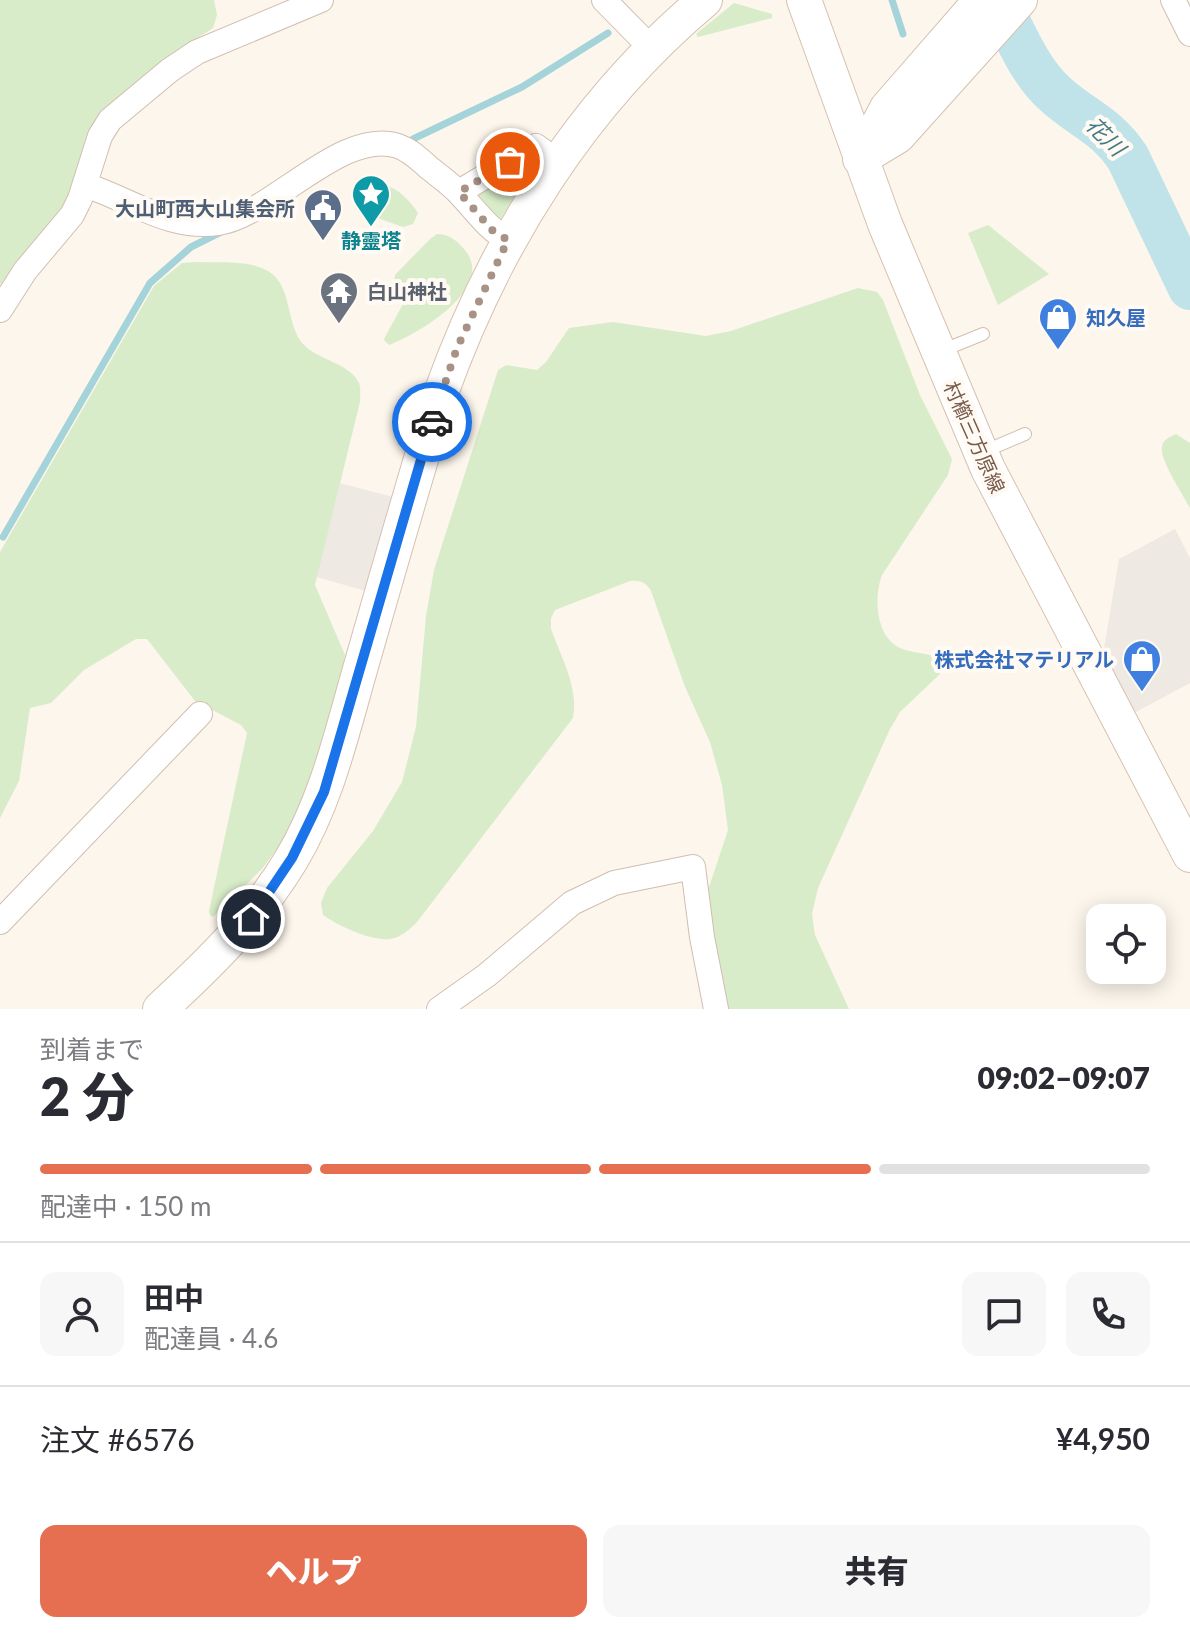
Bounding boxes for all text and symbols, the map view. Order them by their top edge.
water label: 花川 [1081,111,1133,163]
pin [476,128,544,196]
icon: bag [488,140,532,184]
place icon: 静靈塔 [350,173,392,228]
public building icon: 大山町西大山集会所 [302,187,344,242]
place label: 大山町西大山集会所 [115,196,295,220]
place label: 静靈塔 [341,228,401,252]
temple icon: 白山神社 [318,270,360,325]
place label: 白山神社 [367,279,447,303]
shop icon: 知久屋 [1037,296,1079,351]
place label: 知久屋 [1086,305,1146,329]
street label: 村櫛三方原線 [940,377,1010,497]
courier [392,382,472,462]
icon: car [410,400,454,444]
shop icon: 株式会社マテリアル [1121,638,1163,693]
place label: 株式会社マテリアル [934,647,1114,671]
pin [217,885,285,953]
icon: home [229,897,273,941]
map controls [1086,904,1166,984]
button: locate [1086,904,1166,984]
text: 到着まで [40,1033,144,1065]
text: 09:02–09:07 [977,1059,1150,1095]
text: 2 分 [40,1065,134,1127]
text: 配達中 · 150 m [40,1190,211,1222]
button: person [40,1272,124,1356]
button: chat [962,1272,1046,1356]
button: phone [1066,1272,1150,1356]
text: 田中 [144,1279,204,1315]
text: 配達員 · 4.6 [144,1322,278,1354]
text: ¥4,950 [1056,1420,1150,1456]
text: 注文 #6576 [40,1421,195,1457]
button: ヘルプ [40,1525,587,1617]
button: 共有 [603,1525,1150,1617]

